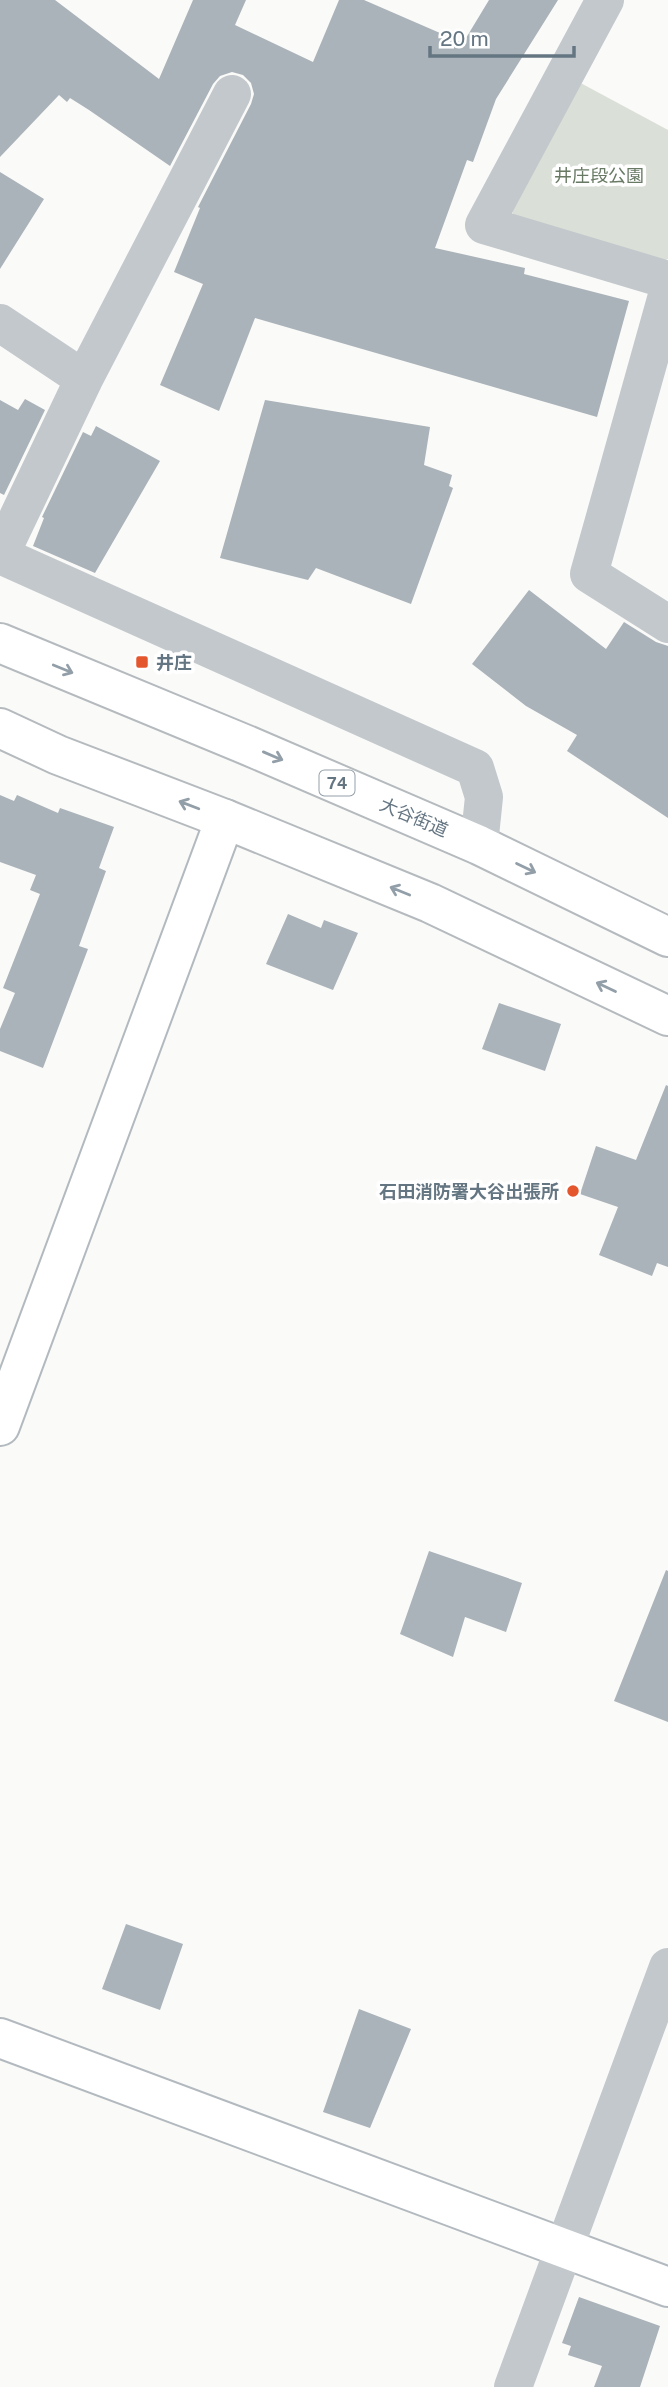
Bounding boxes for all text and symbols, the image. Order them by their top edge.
scale bar [430,14,574,58]
text: 20 m [440,26,489,51]
park label: 井庄段公園 [554,165,644,186]
place label: 井庄 [156,652,192,673]
marker: 井庄 [134,654,150,670]
one-way arrow [52,663,73,676]
one-way arrow [262,750,284,763]
road number: 74 [320,770,354,796]
street label: 大谷街道 [377,793,451,841]
one-way arrow [179,798,201,811]
one-way arrow [515,861,536,875]
one-way arrow [390,883,411,896]
one-way arrow [596,980,617,993]
place label: 石田消防署大谷出張所 [379,1181,559,1202]
marker: 石田消防署大谷出張所 [565,1183,581,1199]

